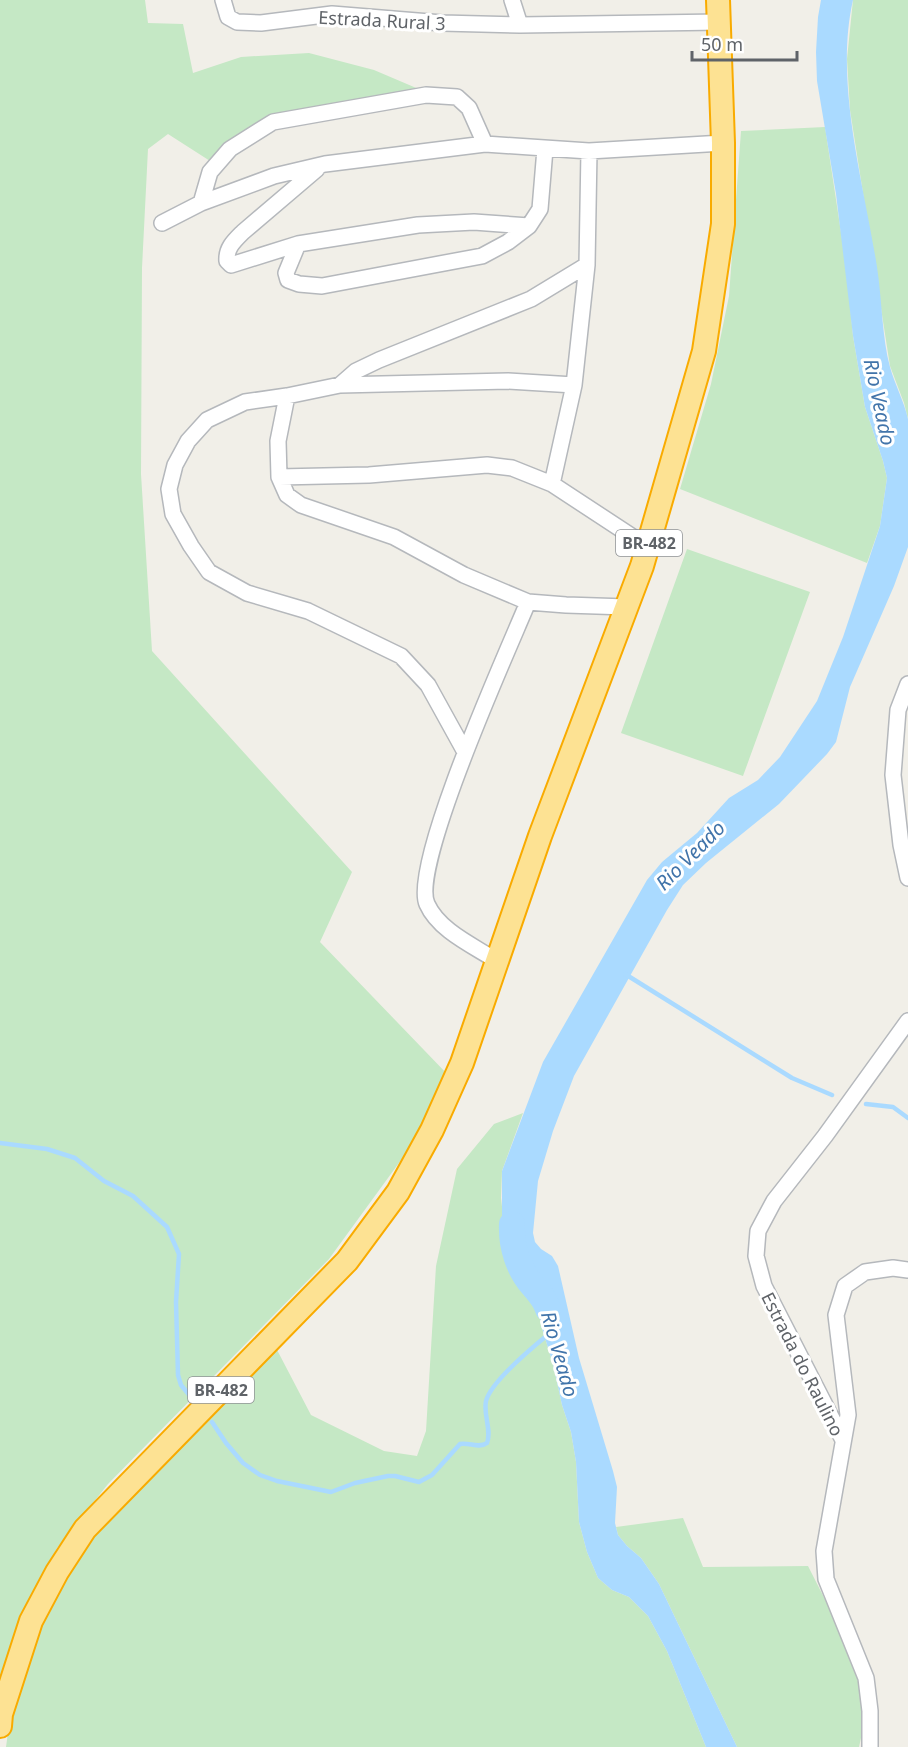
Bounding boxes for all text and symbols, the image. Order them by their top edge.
street label: Estrada Rural 3 [318,5,446,35]
scale bar [692,24,797,62]
text: 50 m [701,32,743,56]
water label: Rio Veado [858,356,902,448]
road number: BR-482 [616,530,682,556]
water label: Rio Veado [649,814,731,896]
street label: Estrada do Raulino [756,1288,850,1440]
water label: Rio Veado [535,1308,585,1400]
road number: BR-482 [188,1377,254,1403]

